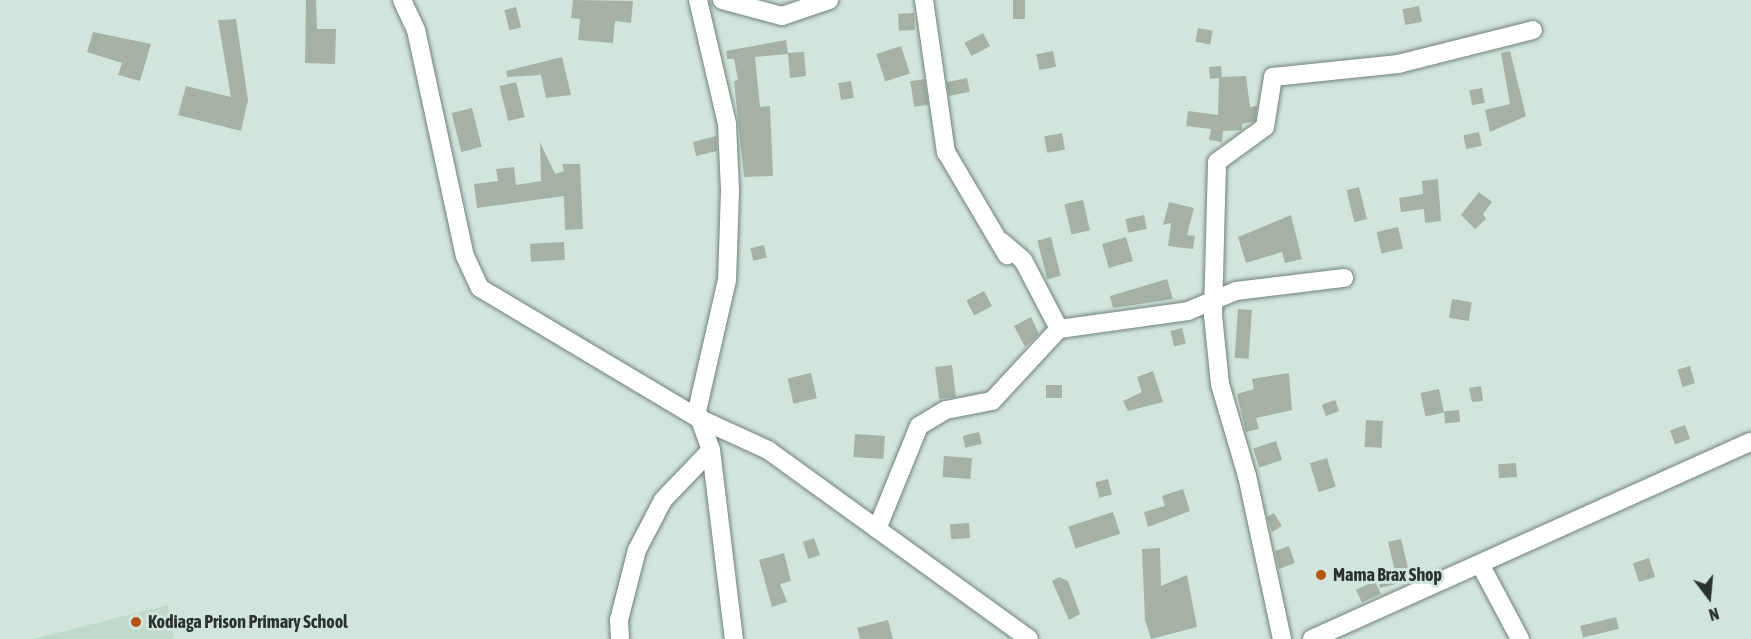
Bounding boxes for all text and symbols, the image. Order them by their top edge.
place label: Mama Brax Shop [1333,564,1442,586]
north arrow [1679,567,1739,627]
marker: Mama Brax Shop [1314,568,1328,582]
text: N [1707,604,1721,624]
place label: Kodiaga Prison Primary School [148,611,348,633]
marker: Kodiaga Prison Primary School [129,615,143,629]

